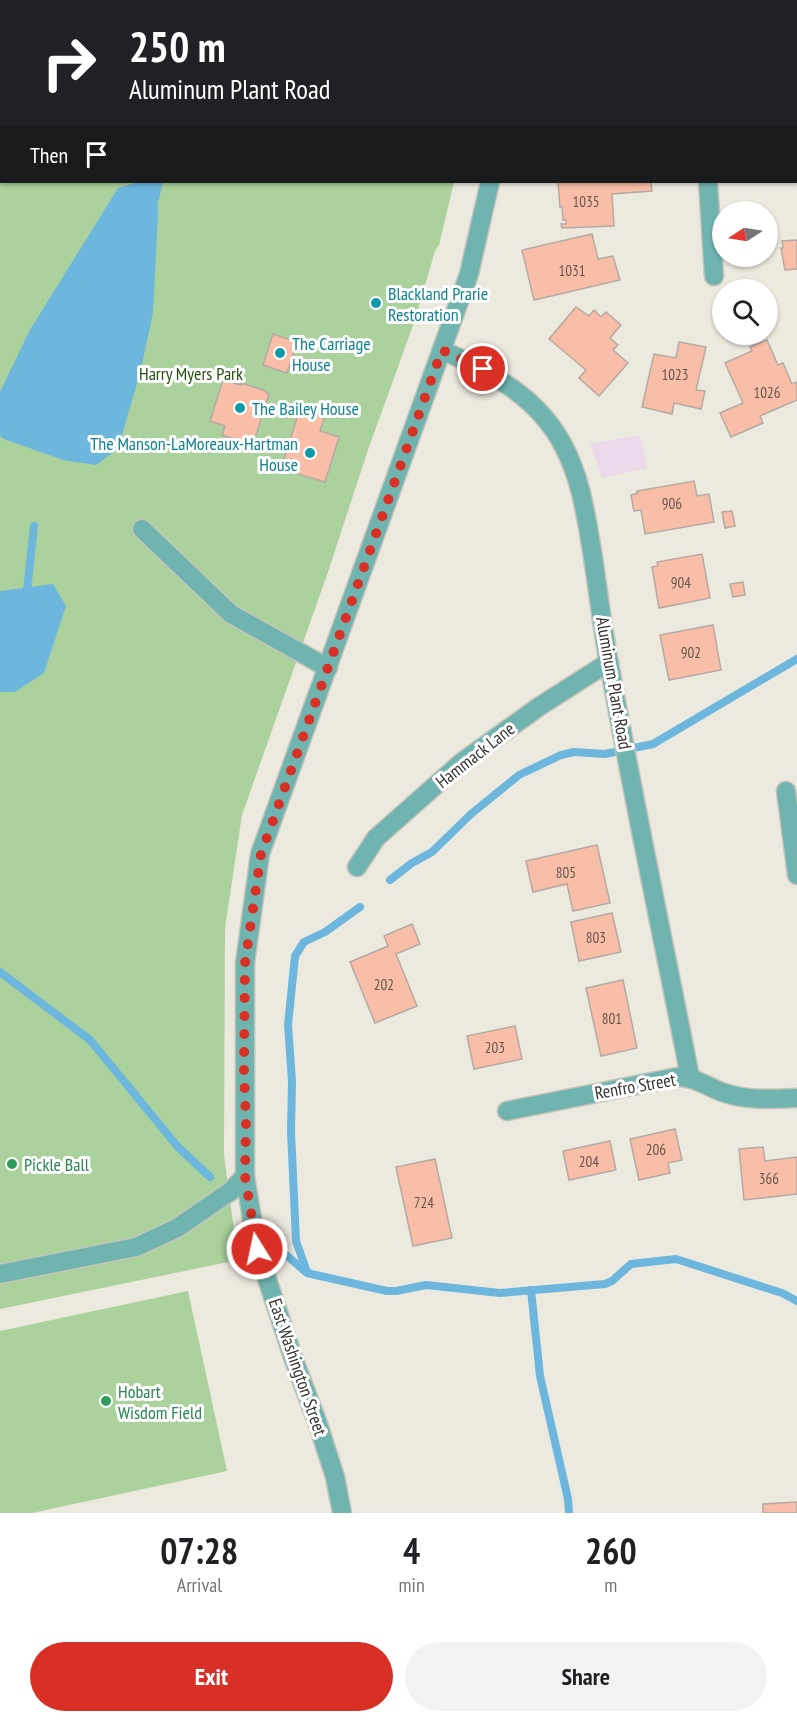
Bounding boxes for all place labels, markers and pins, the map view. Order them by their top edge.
place label: Blackland Prarie Restoration [388,282,488,326]
marker: Blackland Prarie Restoration [369,296,383,310]
place label: The Carriage House [292,332,371,376]
pin [457,343,508,394]
marker: The Carriage House [273,346,287,360]
place label: The Bailey House [252,397,359,420]
marker: The Bailey House [233,401,247,415]
place label: The Manson-LaMoreaux-Hartman House [90,432,298,476]
marker: The Manson-LaMoreaux-Hartman House [303,446,317,460]
place label: Pickle Ball [24,1153,90,1176]
marker: Pickle Ball [5,1157,19,1171]
place label: Hobart Wisdom Field [118,1380,202,1424]
marker: Hobart Wisdom Field [99,1394,113,1408]

